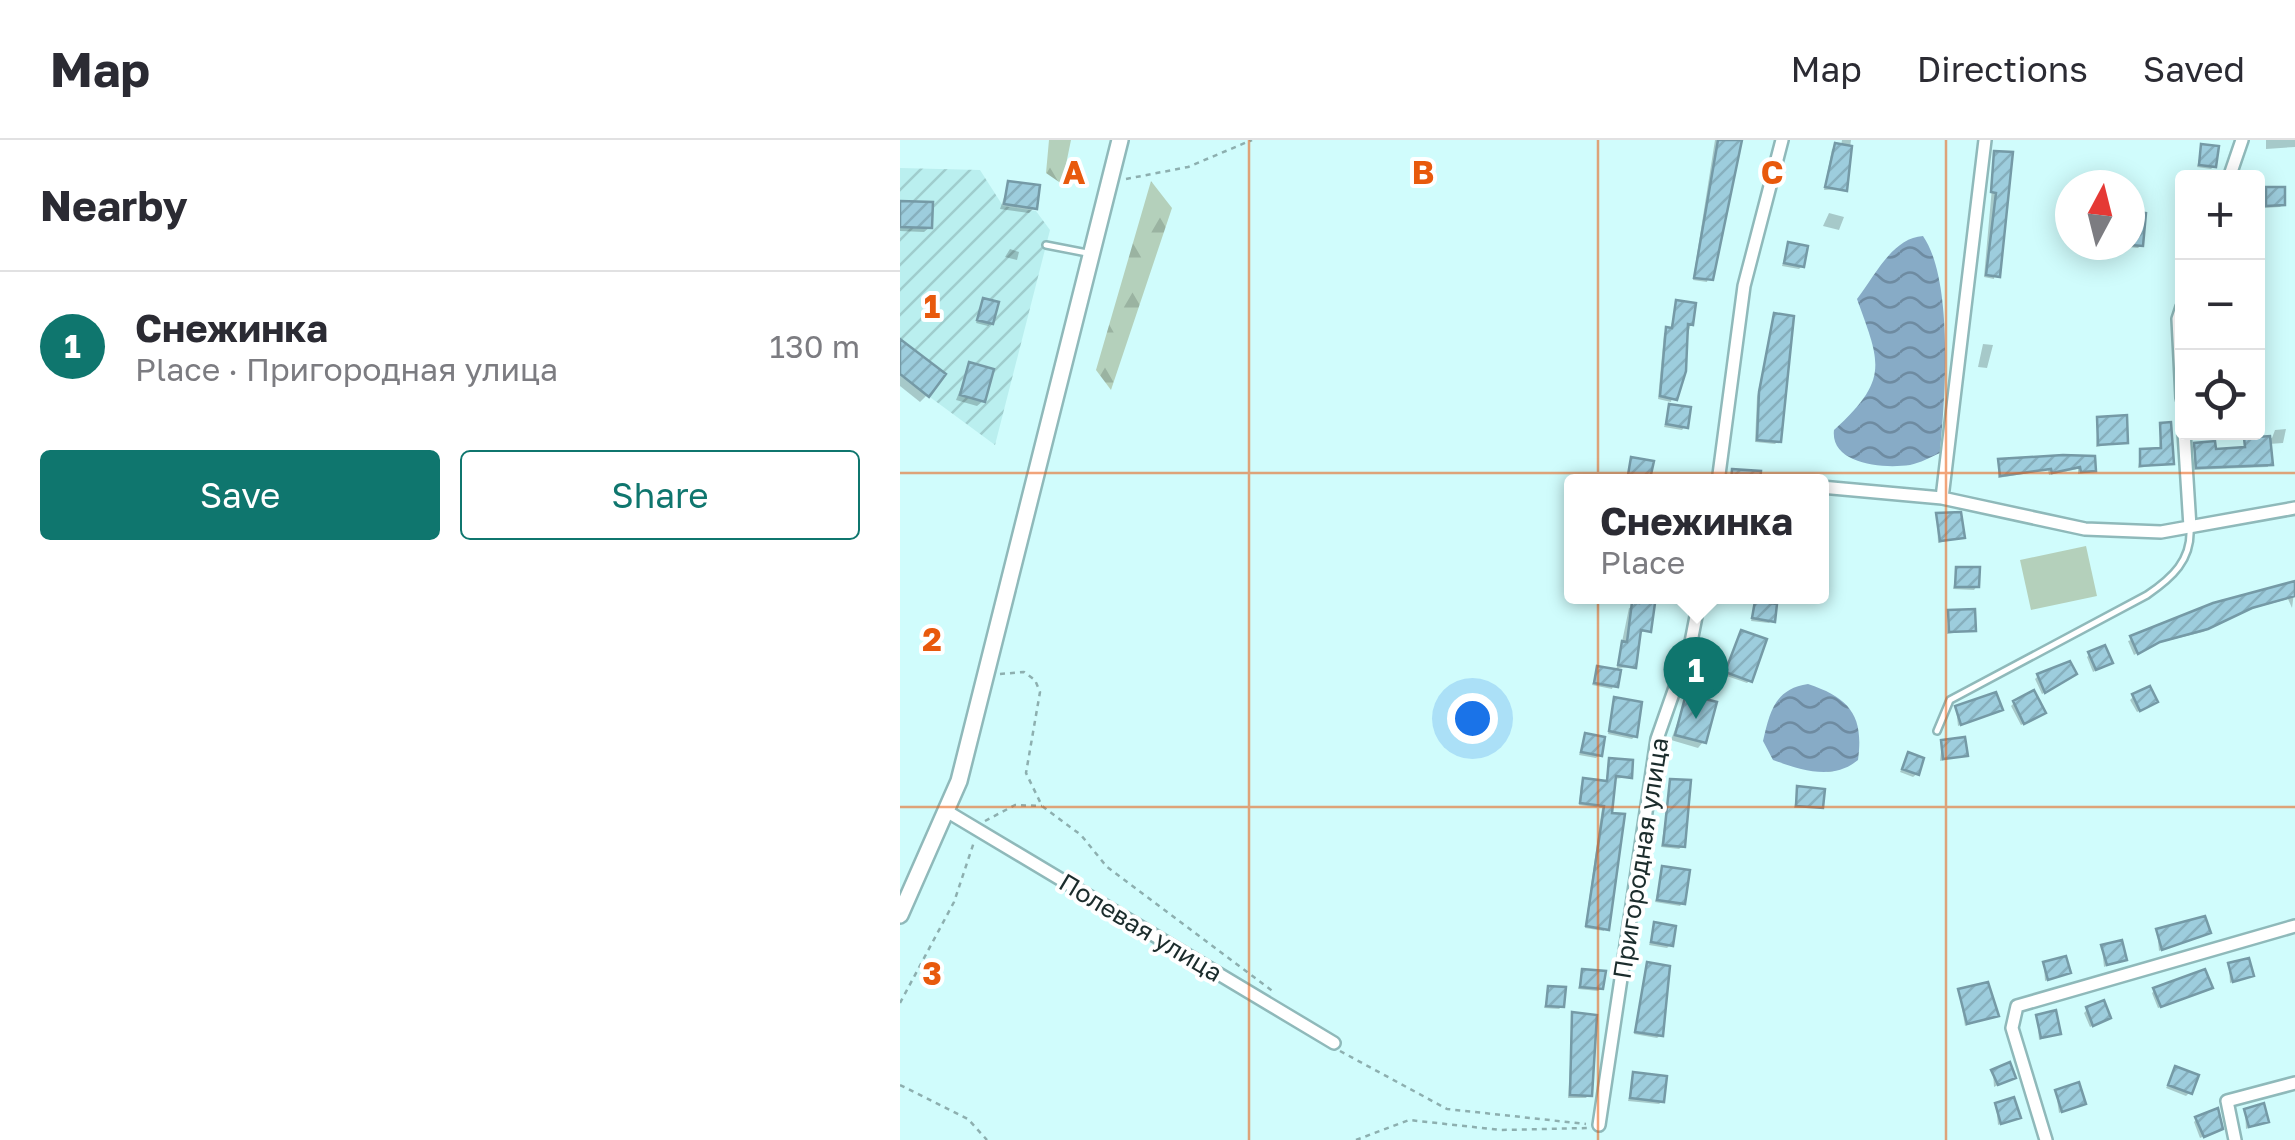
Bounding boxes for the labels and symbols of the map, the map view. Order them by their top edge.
text: A [1063,153,1086,191]
text: B [1412,153,1434,191]
text: C [1761,153,1783,191]
north arrow [2055,170,2145,260]
text: 1 [924,287,940,325]
text: 2 [922,620,942,658]
pin: 1 [1664,636,1728,719]
your location [1447,693,1498,744]
street label: Пригородная улица [1606,735,1674,981]
street label: Полевая улица [1054,866,1228,988]
text: 3 [922,954,942,992]

